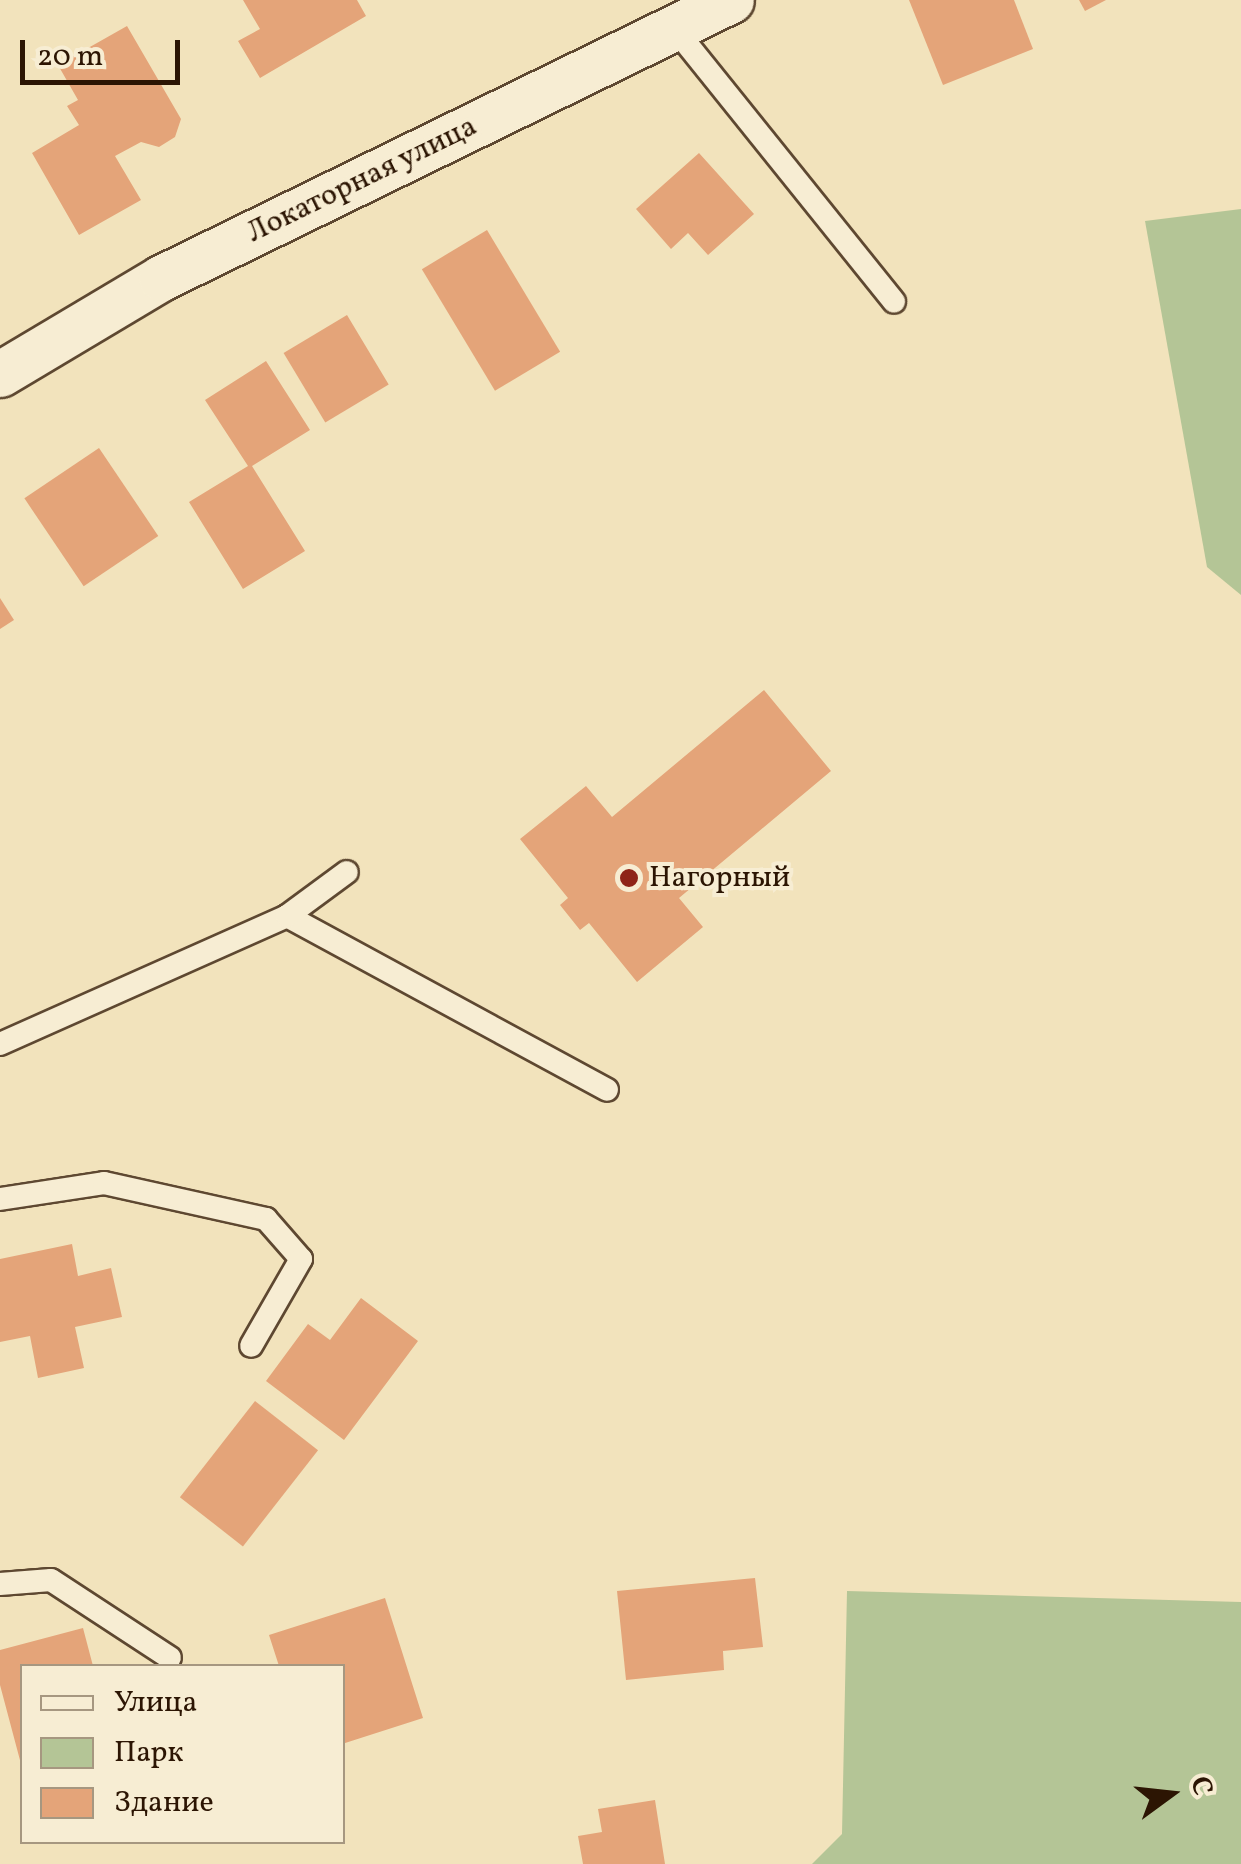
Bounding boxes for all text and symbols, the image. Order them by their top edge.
scale bar [25,20,185,82]
text: 20 m [37,36,103,78]
street label: Локаторная улица [241,109,483,251]
place label: Нагорный [649,860,790,896]
marker: Нагорный [618,867,640,889]
legend [20,1664,345,1844]
text: Улица [114,1682,197,1724]
text: Парк [114,1732,183,1774]
north arrow [1121,1744,1221,1844]
text: С [1179,1772,1222,1800]
text: Здание [114,1782,214,1824]

